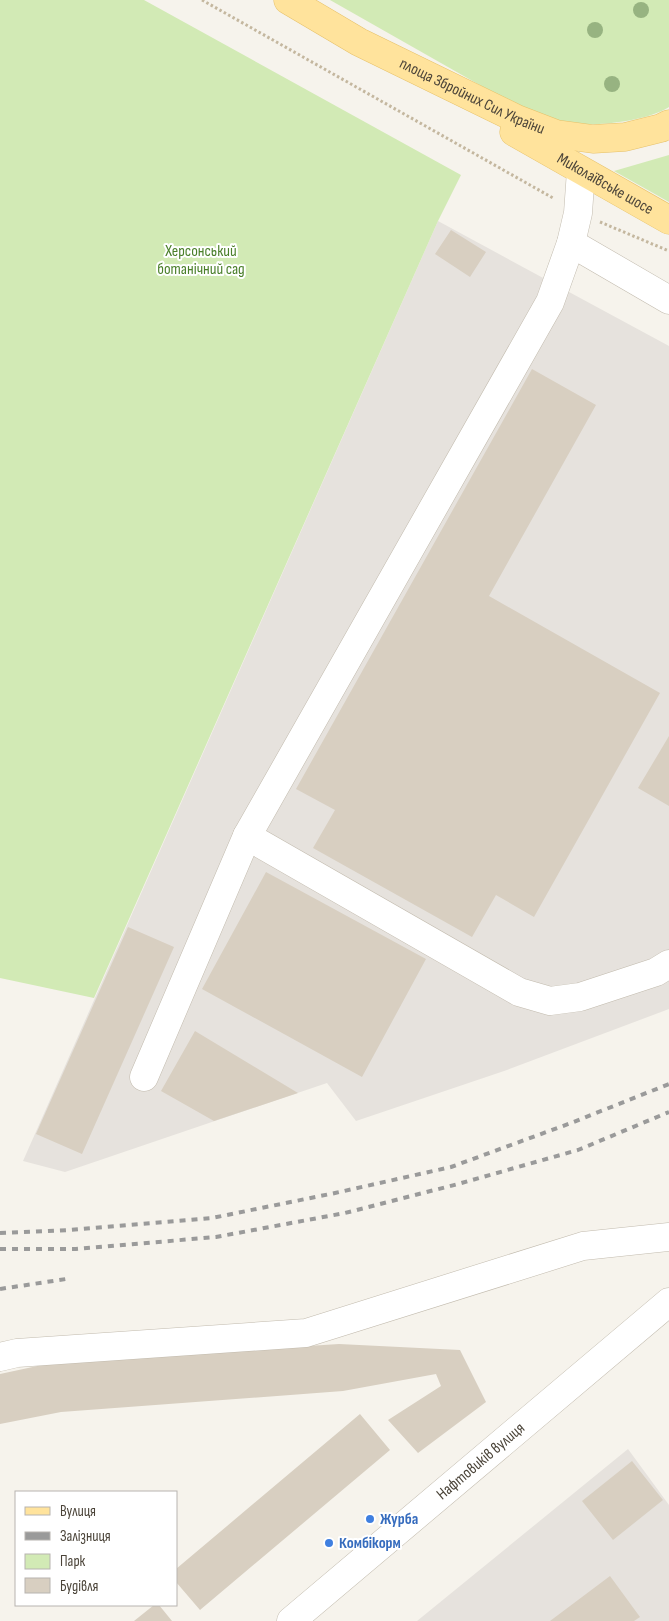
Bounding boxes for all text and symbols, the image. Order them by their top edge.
street label: площа Збройних Сил України [396,54,547,138]
street label: Миколаївське шосе [554,149,657,219]
park label: Херсонський ботанічний сад [157,242,245,279]
street label: Нафтовиків вулиця [433,1418,528,1504]
legend [15,1491,178,1606]
text: Вулиця [60,1502,96,1521]
place label: Журба [380,1510,418,1529]
marker: Журба [364,1513,376,1525]
text: Залізниця [60,1527,111,1546]
place label: Комбікорм [339,1534,401,1553]
marker: Комбікорм [323,1537,335,1549]
text: Парк [60,1552,86,1571]
text: Будівля [60,1577,99,1596]

